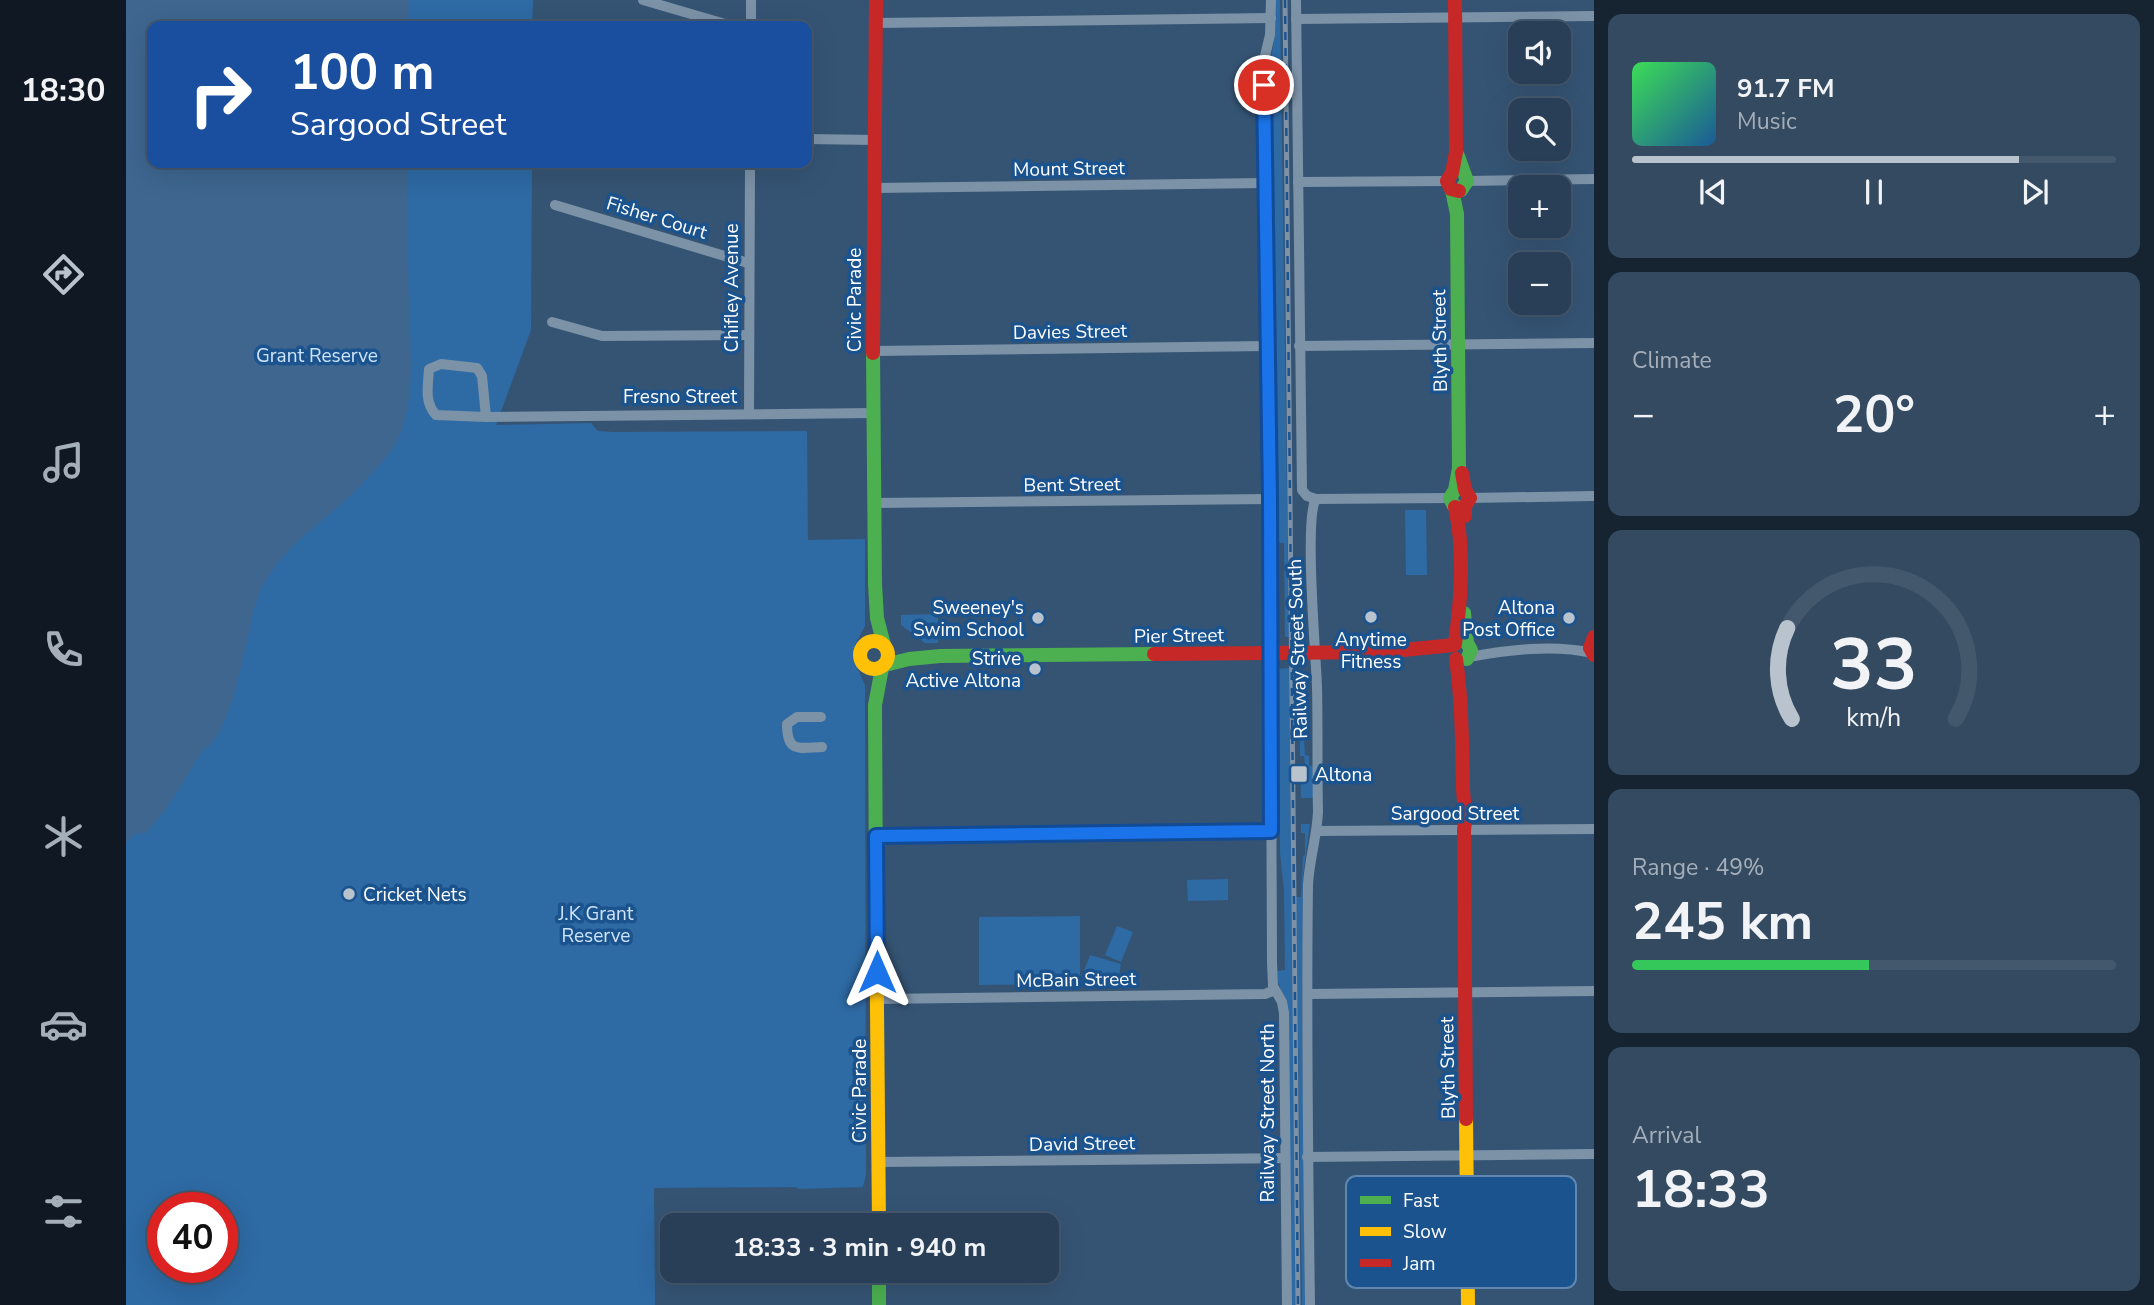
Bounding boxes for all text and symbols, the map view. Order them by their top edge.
map controls [1508,21,1571,315]
button: sound [1508,21,1571,84]
text: 100 m [290,39,434,106]
icon: right [175,49,266,140]
pin [1234,55,1294,115]
icon: arrive [1245,66,1283,104]
text: 18:30 [21,69,105,112]
text: 91.7 FM [1737,71,1834,106]
button: search [1508,98,1571,161]
text: Sargood Street [290,103,506,146]
text: Music [1737,106,1797,137]
street label: Mount Street [1013,155,1125,183]
icon: previous [1694,173,1732,211]
icon: pause [1855,173,1893,211]
icon: next [2016,173,2054,211]
button: + [1508,175,1571,238]
street label: Fisher Court [603,190,710,246]
street label: Chifley Avenue [719,223,745,353]
street label: Civic Parade [842,248,868,352]
icon: directions [39,250,88,299]
button: − [1508,252,1571,315]
street label: Blyth Street [1426,289,1454,392]
street label: Davies Street [1013,318,1128,346]
park label: Grant Reserve [256,343,378,369]
text: Climate [1632,345,1712,376]
text: 20° [1833,379,1915,450]
street label: Fresno Street [623,384,737,410]
text: − [1632,389,1655,440]
text: + [2093,389,2116,440]
icon: music [39,438,88,487]
street label: Bent Street [1023,471,1121,499]
street label: Railway Street South [1282,559,1314,739]
place label: Sweeney's Swim School [913,595,1024,643]
place label: Altona Post Office [1462,595,1555,643]
marker: Anytime Fitness [1363,609,1379,625]
marker: Sweeney's Swim School [1030,610,1046,626]
marker: Altona Post Office [1561,610,1577,626]
text: 33 [1830,615,1918,715]
street label: Pier Street [1134,622,1225,650]
icon: phone [39,625,88,674]
place label: Anytime Fitness [1335,627,1407,675]
place label: Strive Active Altona [905,646,1021,694]
marker: Strive Active Altona [1027,661,1043,677]
text: km/h [1846,700,1902,734]
place label: Altona [1315,762,1372,788]
marker: Altona [1289,764,1309,784]
street label: Sargood Street [1391,801,1520,827]
icon: climate [39,812,88,861]
text: Range · 49% [1632,852,1764,883]
place label: Cricket Nets [363,882,467,908]
marker: Cricket Nets [341,886,357,902]
text: 245 km [1632,886,1813,957]
park label: J.K Grant Reserve [558,901,634,949]
position arrow [840,935,914,1009]
street label: McBain Street [1016,966,1137,994]
icon: car [39,1000,88,1049]
street label: Blyth Street [1434,1016,1462,1119]
street label: Railway Street North [1255,1023,1281,1203]
street label: Civic Parade [847,1039,873,1143]
text: Arrival [1632,1120,1701,1151]
street label: David Street [1029,1130,1136,1158]
text: 18:33 [1632,1154,1770,1225]
legend [1346,1176,1576,1288]
icon: filters [39,1187,88,1236]
text: Fast [1403,1188,1439,1214]
speed limit sign: 40 [147,1192,238,1283]
text: Slow [1403,1219,1447,1245]
text: 18:33 · 3 min · 940 m [733,1230,986,1265]
text: Jam [1402,1251,1436,1277]

